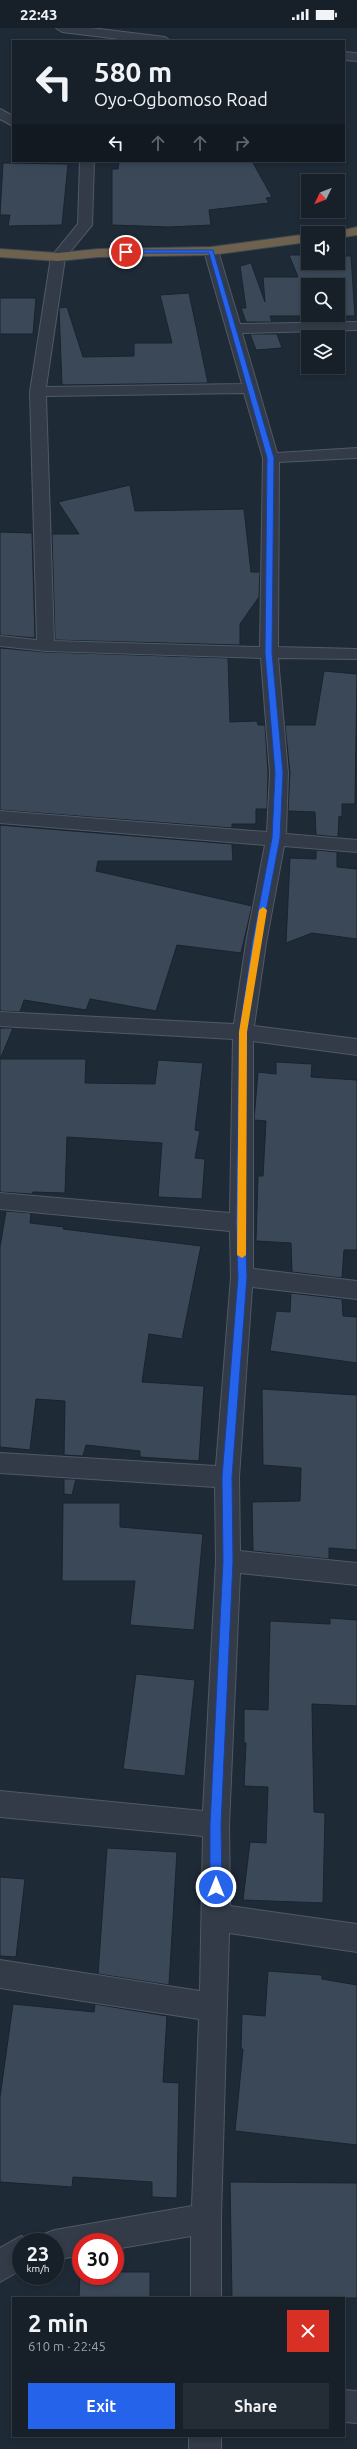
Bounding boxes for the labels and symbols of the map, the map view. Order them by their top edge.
north arrow [301,174,345,218]
pin [109,235,143,269]
position arrow [195,1866,237,1908]
speed limit sign: 30 [72,2233,124,2285]

